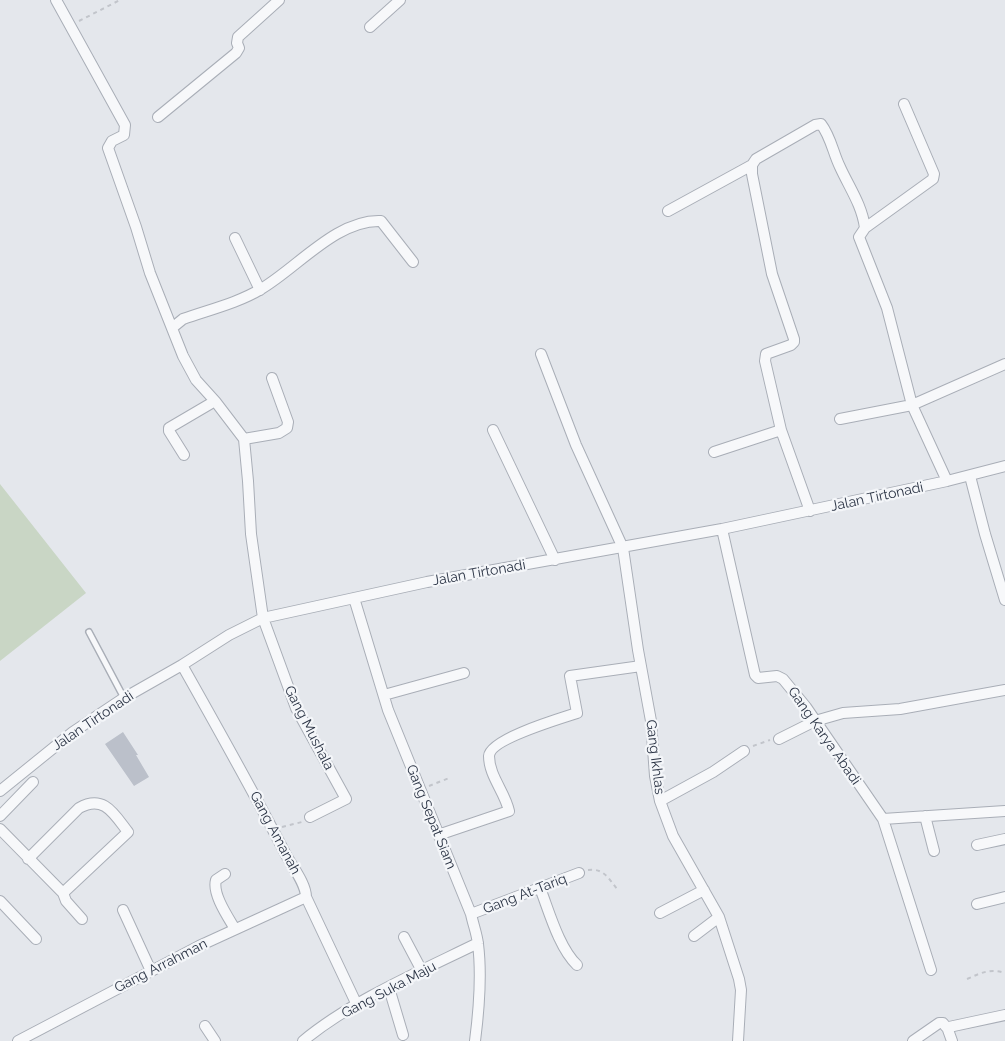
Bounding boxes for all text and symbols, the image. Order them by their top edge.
street label: Jalan Tirtonadi [829,479,925,515]
street label: Jalan Tirtonadi [431,557,527,589]
street label: Gang Mushala [280,683,338,773]
street label: Gang Karya Abadi [784,684,864,788]
street label: Jalan Tirtonadi [49,688,137,754]
street label: Gang Ikhlas [642,719,668,795]
street label: Gang Sepat Siam [402,762,460,872]
street label: Gang Amanah [246,788,304,878]
street label: Gang At-Tariq [481,870,569,918]
street label: Gang Arrahman [112,935,210,997]
street label: Gang Suka Maju [339,958,439,1022]

